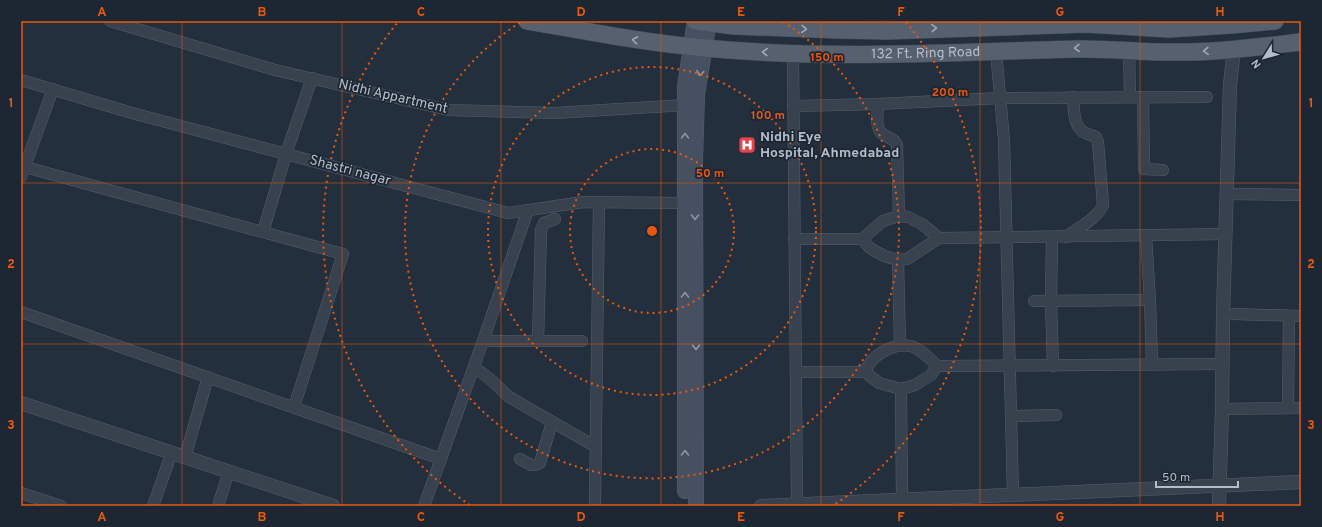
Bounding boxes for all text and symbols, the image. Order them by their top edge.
text: A [97,5,107,21]
text: B [258,5,267,21]
text: C [417,5,425,21]
text: D [576,5,586,21]
text: E [737,5,745,21]
text: F [897,5,905,21]
text: G [1056,5,1065,21]
text: H [1215,5,1225,21]
one-way arrow [931,24,937,33]
one-way arrow [801,25,807,33]
one-way arrow [632,36,638,45]
north arrow [1244,38,1284,78]
street label: 132 Ft. Ring Road [871,43,981,63]
one-way arrow [1074,44,1080,53]
one-way arrow [1203,46,1209,55]
one-way arrow [762,47,768,56]
text: 150 m [810,50,844,66]
text: N [1249,56,1265,71]
one-way arrow [696,70,705,76]
street label: Nidhi Appartment [337,76,449,118]
text: 200 m [932,85,968,101]
text: 1 [8,96,14,112]
text: 1 [1308,96,1314,112]
text: 100 m [751,108,785,124]
place label: Nidhi Eye Hospital, Ahmedabad [760,129,899,162]
one-way arrow [681,133,689,139]
hospital icon: Nidhi Eye Hospital, Ahmedabad [737,135,757,155]
street label: Shastri nagar [307,152,393,190]
text: 50 m [696,166,724,182]
one-way arrow [691,214,699,220]
centre of rings [645,224,659,238]
text: 2 [7,257,15,273]
text: 2 [1307,257,1315,273]
one-way arrow [681,292,689,298]
one-way arrow [692,344,700,350]
text: 3 [7,418,15,434]
text: 3 [1307,418,1315,434]
one-way arrow [681,450,689,456]
scale bar [1156,463,1238,489]
text: 50 m [1162,470,1190,486]
text: A [97,510,107,526]
text: B [258,510,267,526]
text: C [417,510,425,526]
text: D [576,510,586,526]
text: E [737,510,745,526]
text: F [897,510,905,526]
text: G [1056,510,1065,526]
text: H [1215,510,1225,526]

